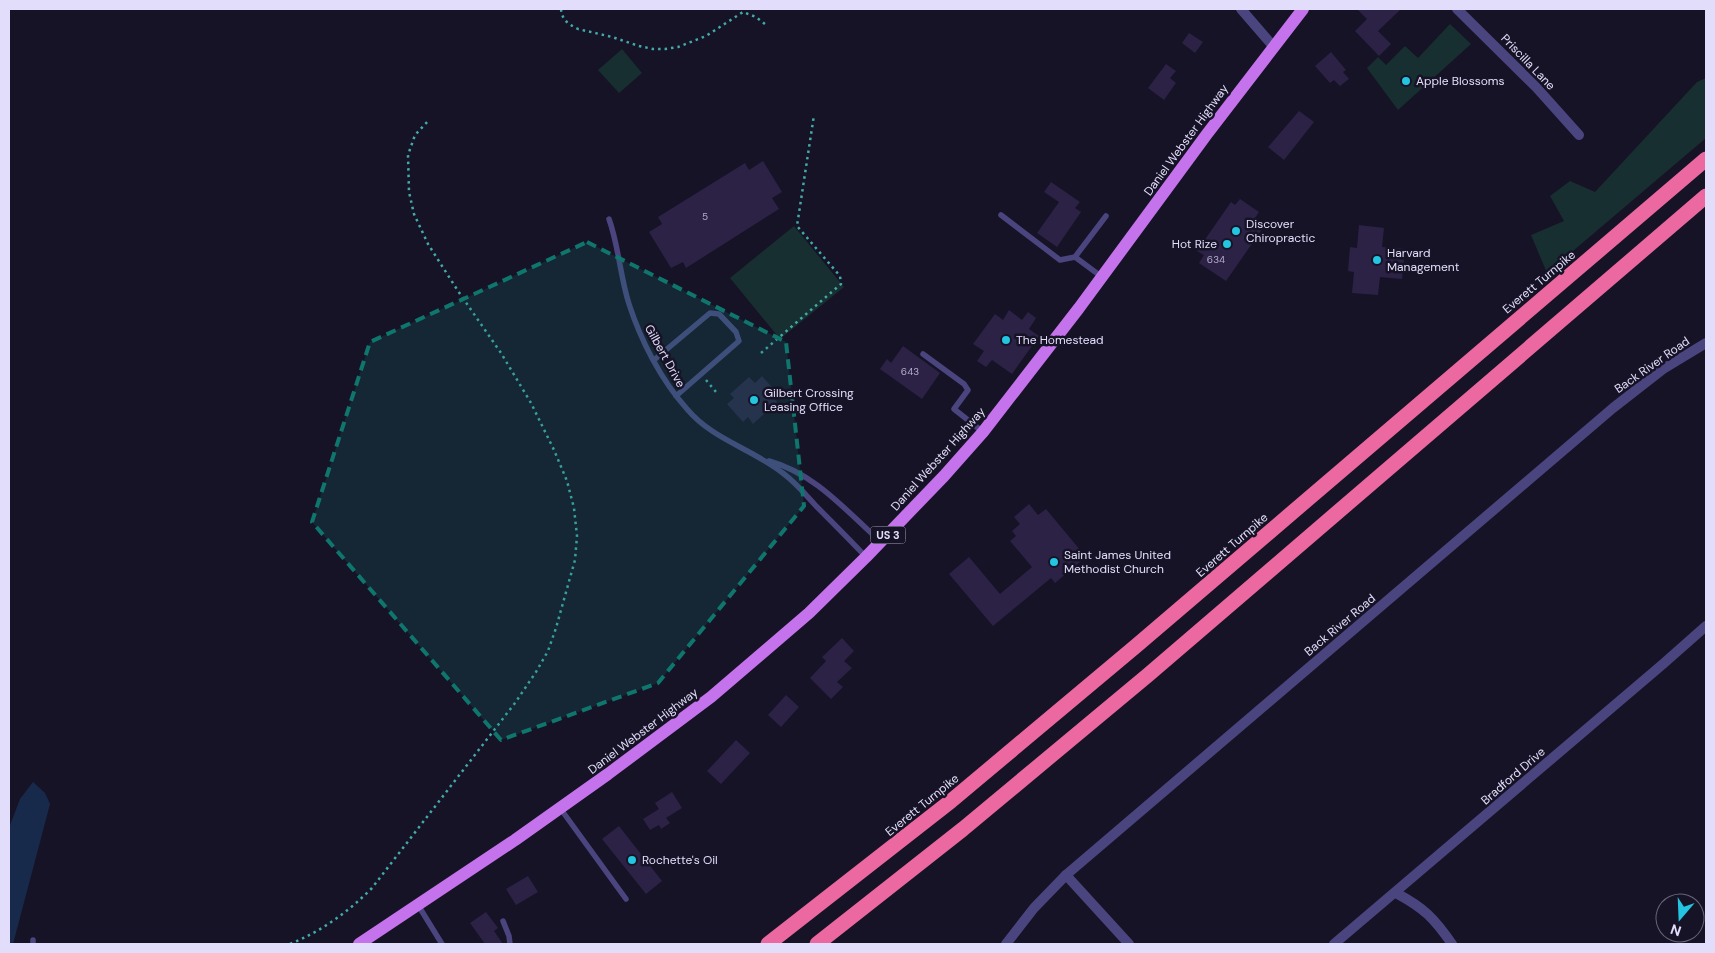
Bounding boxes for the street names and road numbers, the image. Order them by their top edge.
street label: Priscilla Lane [1497,31,1559,93]
street label: Daniel Webster Highway [1140,81,1232,199]
street label: Everett Turnpike [1499,247,1579,317]
street label: Gilbert Drive [641,322,689,391]
street label: Back River Road [1611,333,1693,397]
street label: Daniel Webster Highway [887,404,989,514]
street label: Everett Turnpike [1193,509,1271,581]
road number: US 3 [870,526,906,544]
street label: Back River Road [1301,590,1379,660]
street label: Daniel Webster Highway [585,684,702,778]
street label: Bradford Drive [1478,744,1549,808]
street label: Everett Turnpike [882,770,962,840]

